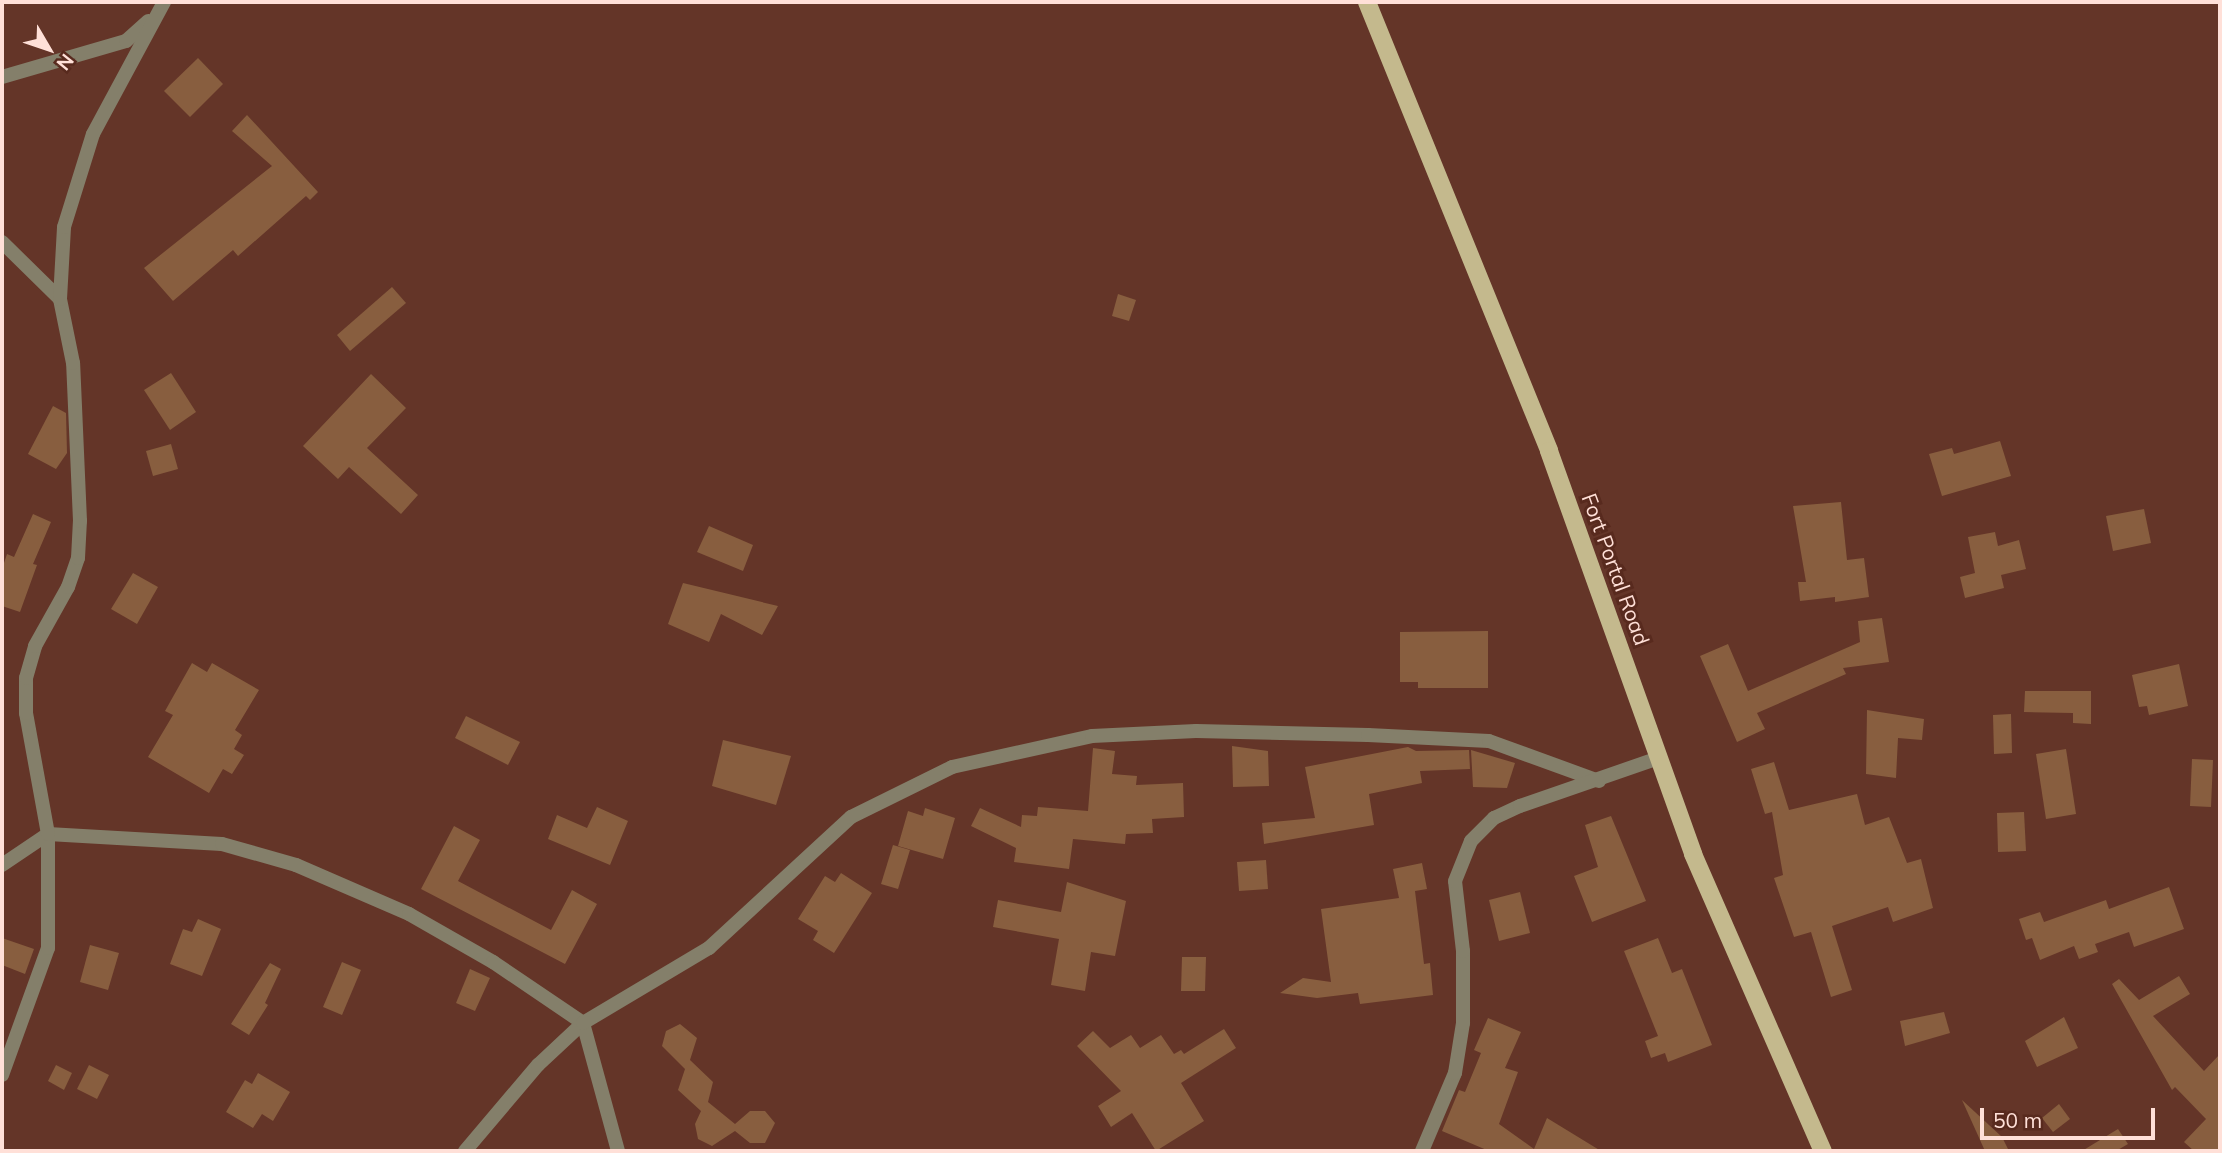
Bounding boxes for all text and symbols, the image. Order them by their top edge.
north arrow [14,14,84,84]
text: N [51,49,79,75]
street label: Fort Portal Road [1577,490,1655,648]
scale bar [1984,1094,2159,1138]
text: 50 m [1993,1107,2042,1133]

